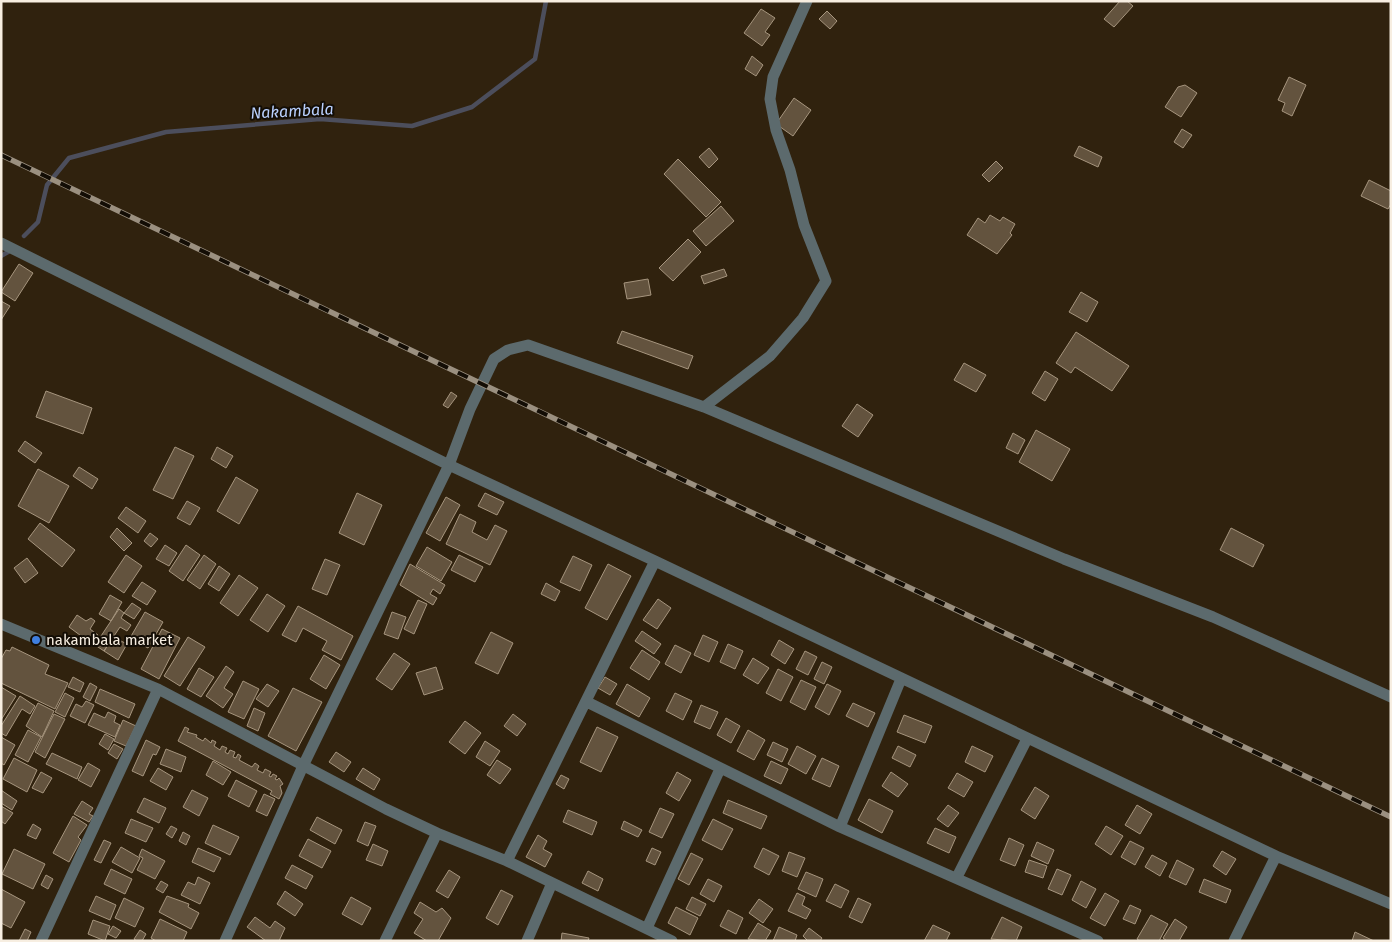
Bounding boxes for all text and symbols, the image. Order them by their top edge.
water label: Nakambala [250,99,334,123]
place label: nakambala market [46,631,173,649]
marker: nakambala market [30,634,42,646]

